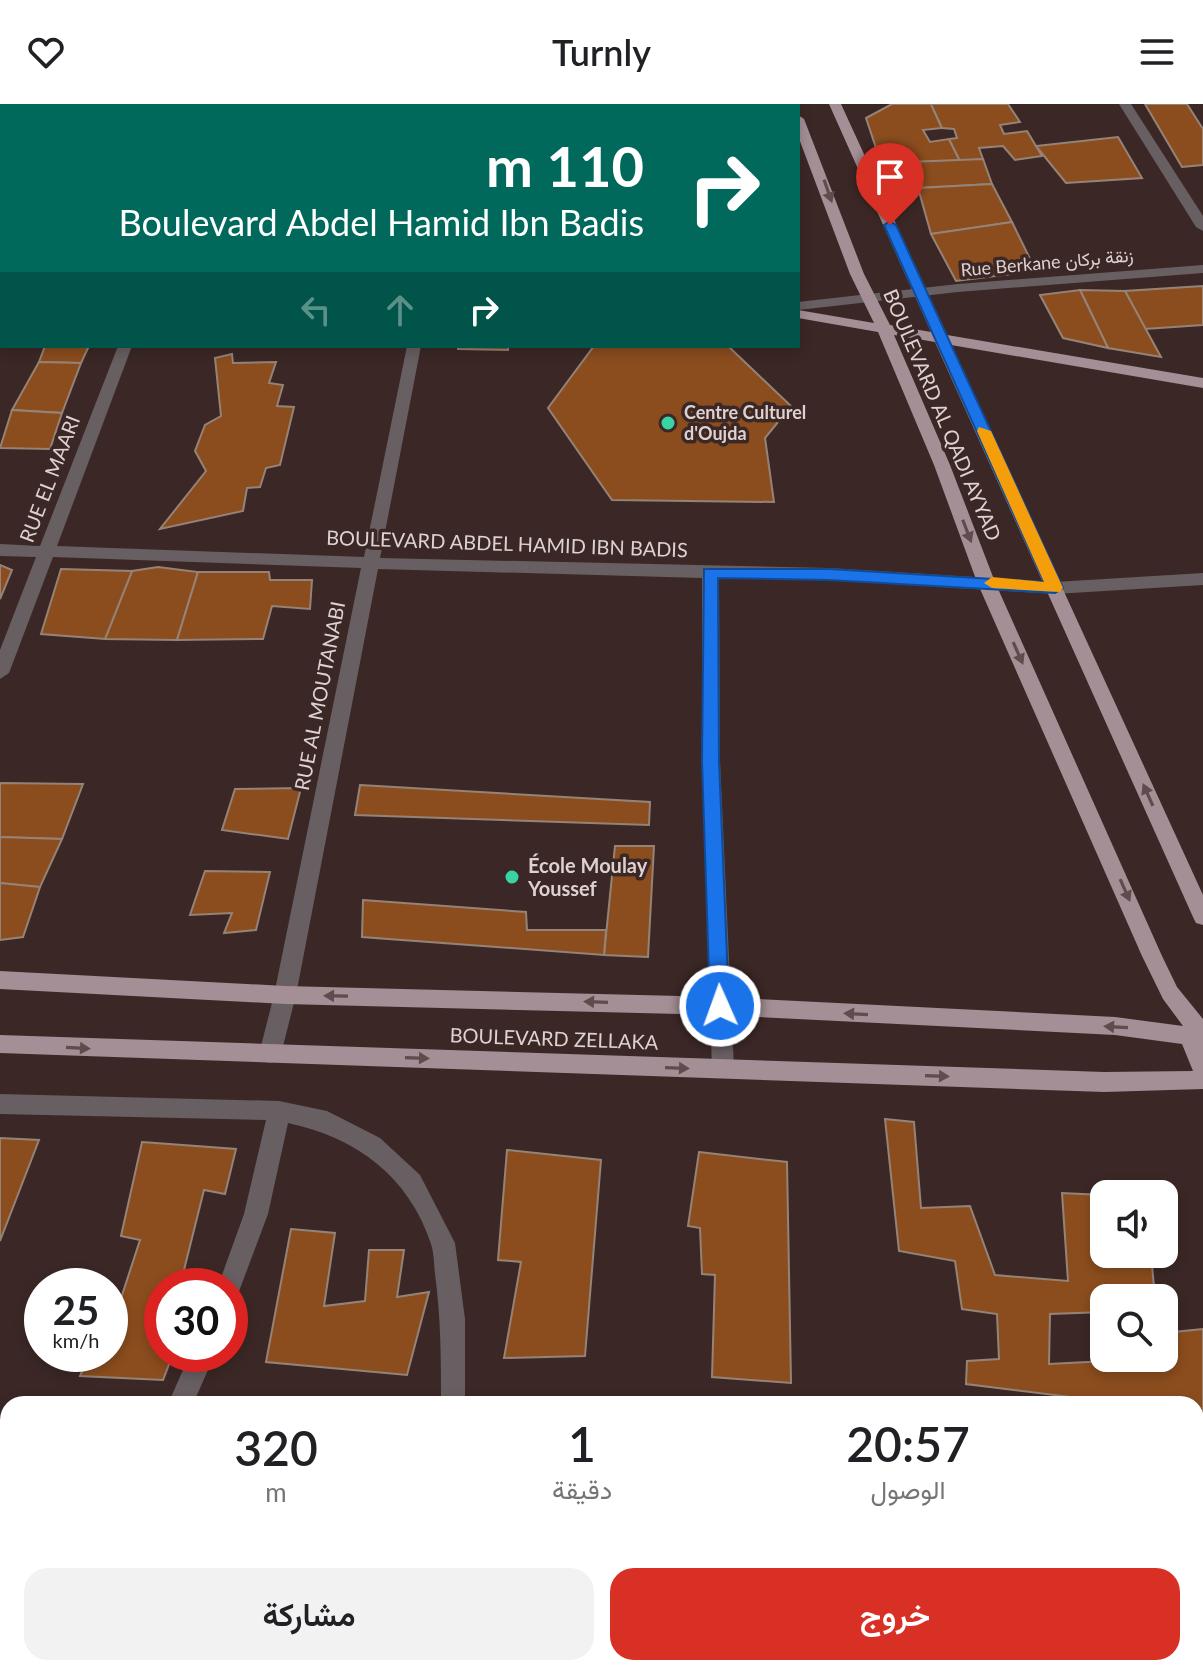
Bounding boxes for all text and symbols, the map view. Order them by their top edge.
icon: heart [24,30,68,74]
text: Turnly [552,30,651,74]
icon: menu [1135,30,1179,74]
text: 110 m [486,132,644,199]
icon: right [672,136,776,240]
pin [856,143,924,225]
icon: arrive [868,155,912,199]
one-way arrow [822,179,835,203]
text: Boulevard Abdel Hamid Ibn Badis [118,200,644,244]
street label: Rue Berkane زنقة بركان [960,243,1134,282]
street label: BOULEVARD AL QADI AYYAD [879,285,1007,544]
icon: left [294,288,338,332]
icon: ahead [378,288,422,332]
icon: right [462,288,506,332]
place label: Centre Culturel d'Oujda [684,401,806,444]
street label: RUE EL MAARI [14,412,84,545]
marker: Centre Culturel d'Oujda [659,414,677,432]
one-way arrow [961,519,974,543]
street label: BOULEVARD ABDEL HAMID IBN BADIS [326,525,688,561]
street label: RUE AL MOUTANABI [289,599,349,792]
one-way arrow [1011,641,1025,665]
one-way arrow [1142,783,1155,807]
place label: École Moulay Youssef [527,853,648,900]
marker: École Moulay Youssef [503,868,521,886]
one-way arrow [1118,878,1132,902]
position arrow [678,964,762,1048]
one-way arrow [323,990,348,1002]
one-way arrow [583,996,608,1009]
one-way arrow [843,1007,868,1020]
one-way arrow [1103,1020,1128,1033]
street label: BOULEVARD ZELLAKA [449,1022,659,1054]
one-way arrow [66,1042,91,1055]
one-way arrow [405,1052,430,1064]
one-way arrow [665,1061,690,1074]
one-way arrow [925,1070,950,1083]
map controls [1090,1180,1178,1372]
button: sound [1090,1180,1178,1268]
speed limit sign: 30 [144,1268,248,1372]
button: search [1090,1284,1178,1372]
text: 25 [53,1286,99,1334]
text: km/h [53,1328,99,1352]
text: 1 [568,1415,596,1472]
text: 20:57 [846,1415,970,1472]
text: 320 [234,1419,318,1476]
text: دقيقة [552,1473,612,1505]
text: الوصول [871,1473,946,1505]
text: m [265,1476,287,1508]
button: مشاركة [24,1568,594,1660]
button: خروج [610,1568,1180,1660]

